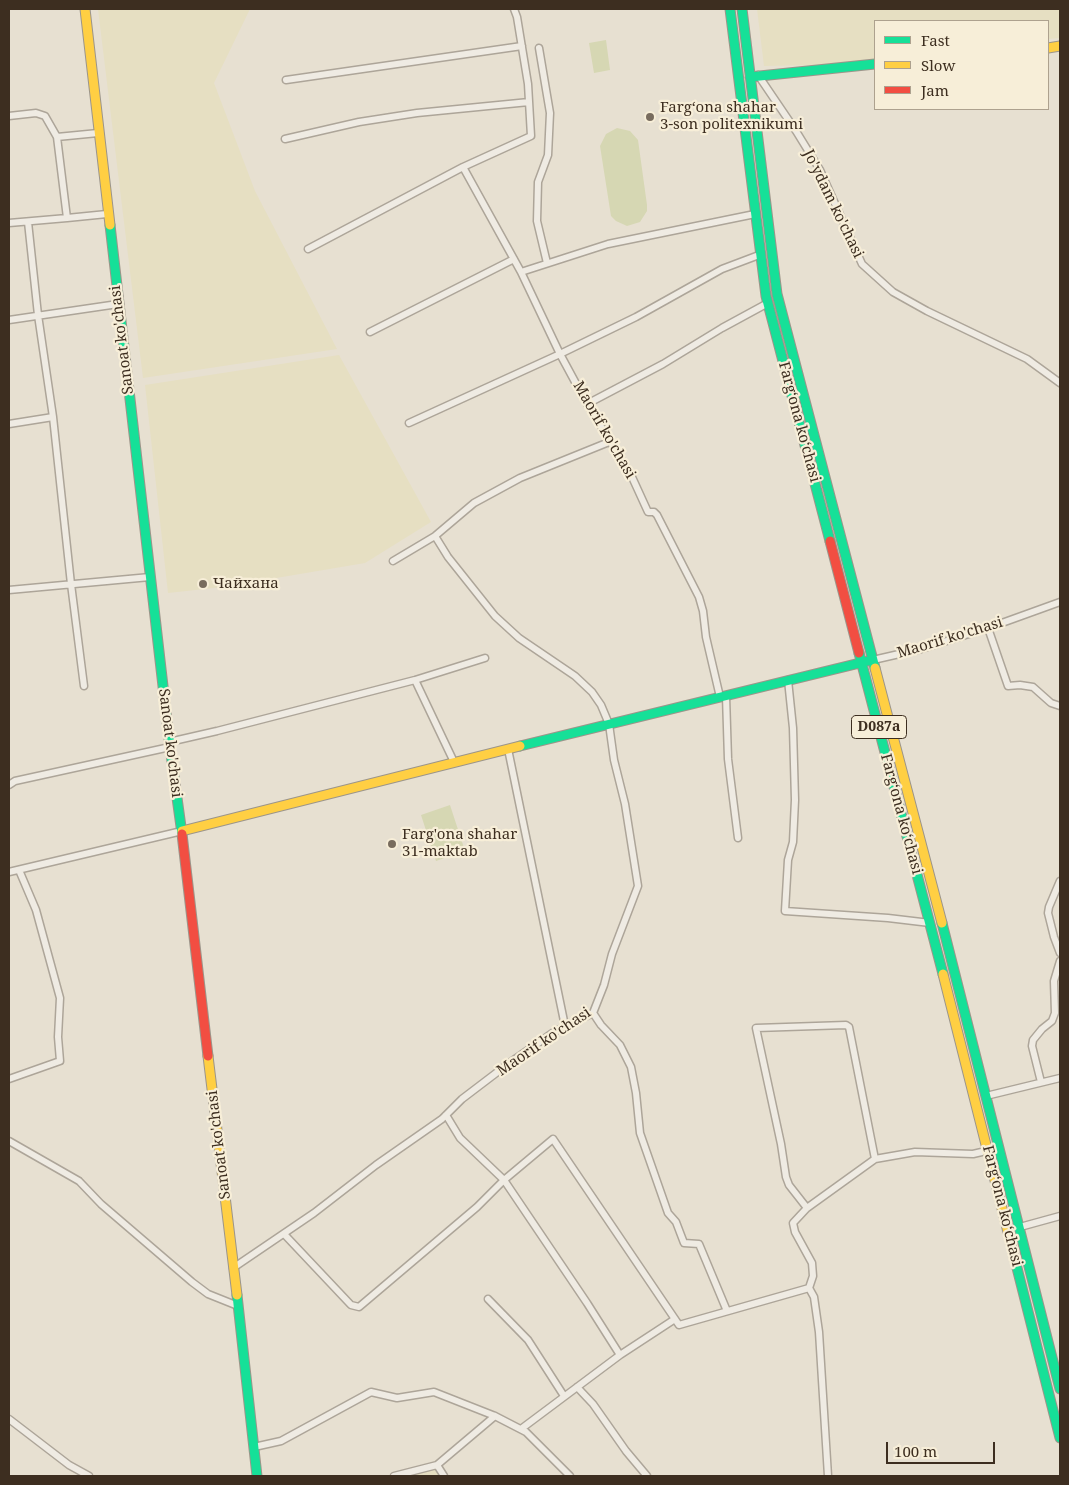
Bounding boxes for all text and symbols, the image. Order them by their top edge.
legend [874,20,1049,110]
text: Fast [921,30,950,50]
text: Slow [921,55,955,75]
text: Jam [921,80,949,100]
place label: Farg‘ona shahar 3-son politexnikumi [660,99,803,134]
marker: Farg‘ona shahar 3-son politexnikumi [644,111,656,123]
street label: Jo'ydam ko'chasi [799,147,867,261]
street label: Sanoat ko'chasi [106,285,138,395]
street label: Fargʻona koʻchasi [774,360,824,484]
street label: Maorif ko'chasi [569,378,639,482]
place label: Чайхана [213,575,279,593]
marker: Чайхана [197,578,209,590]
street label: Maorif ko'chasi [895,613,1005,663]
street label: Sanoat ko'chasi [154,688,186,798]
road number: D087a [852,716,906,739]
street label: Fargʻona koʻchasi [876,752,926,876]
place label: Farg'ona shahar 31-maktab [402,826,517,861]
marker: Farg'ona shahar 31-maktab [386,838,398,850]
street label: Maorif ko'chasi [494,1004,594,1080]
street label: Sanoat ko'chasi [203,1090,235,1200]
street label: Fargʻona koʻchasi [978,1144,1026,1268]
scale bar [889,1432,998,1464]
text: 100 m [894,1441,937,1461]

